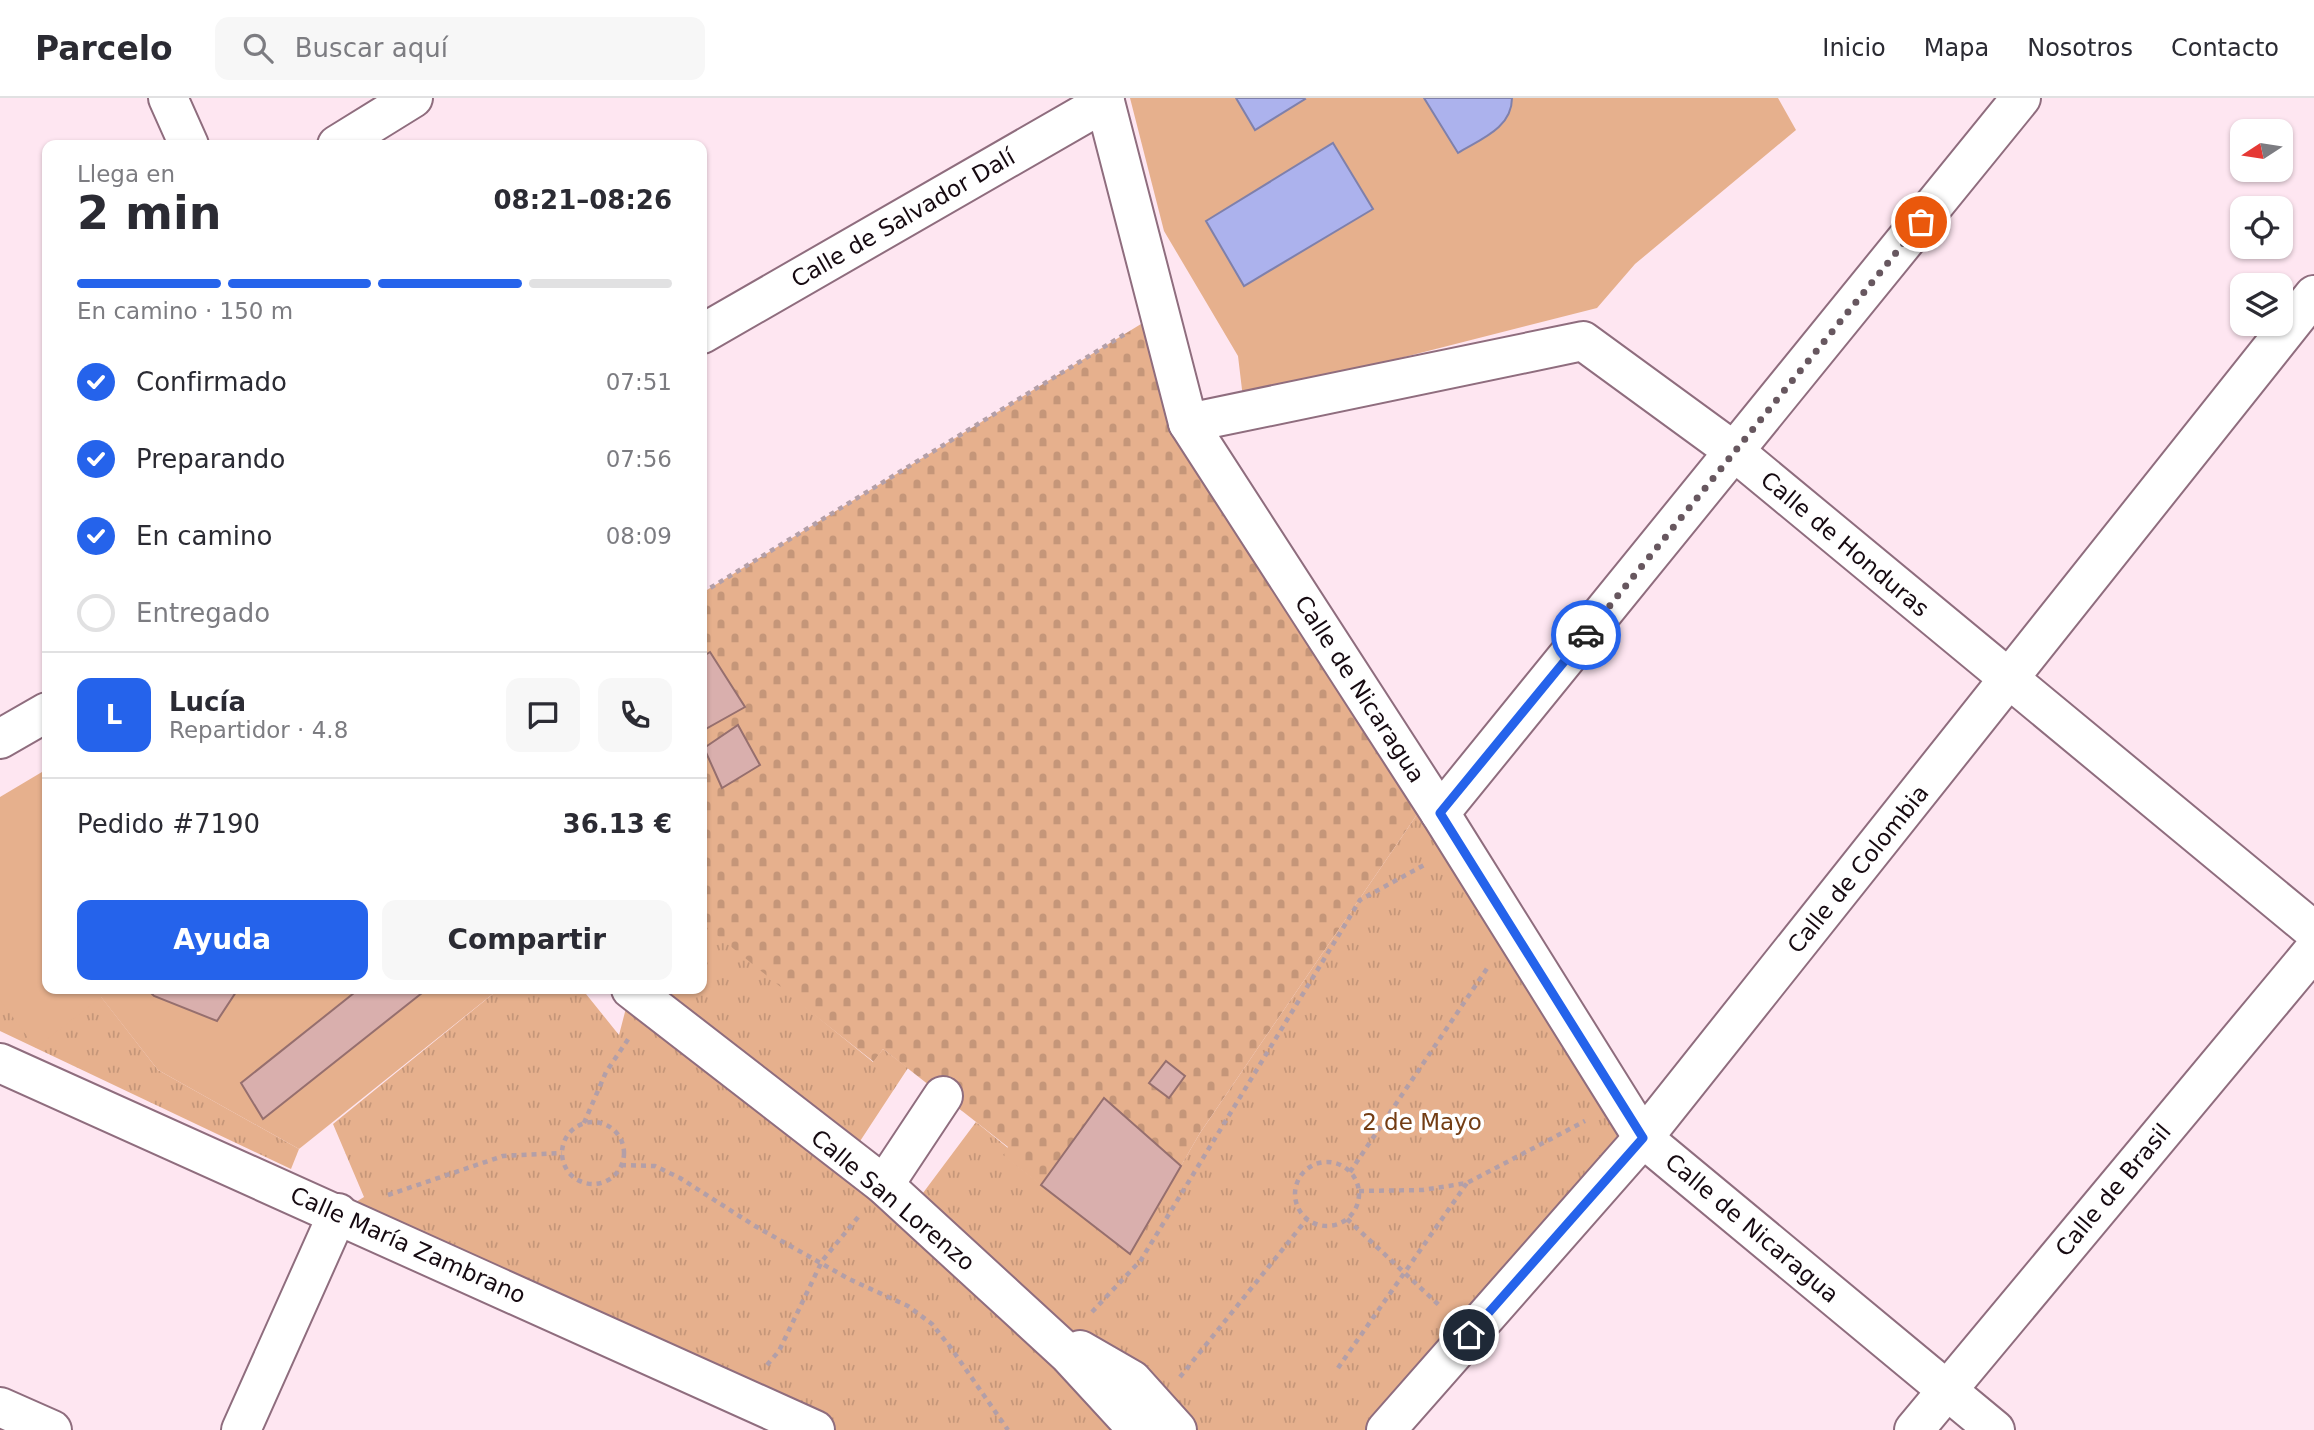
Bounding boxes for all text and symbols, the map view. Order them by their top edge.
search box [215,17,705,80]
text: Parcelo [35,29,173,68]
icon: search [239,29,277,67]
text: Buscar aquí [295,33,448,63]
text: Inicio [1822,34,1886,62]
text: Mapa [1924,34,1989,62]
text: Nosotros [2027,34,2133,62]
text: Contacto [2171,34,2279,62]
north arrow [2230,119,2292,182]
map controls [2230,119,2293,336]
street label: Calle de Salvador Dalí [787,143,1020,293]
text: Llega en [77,161,175,187]
text: 08:21–08:26 [493,185,672,215]
text: 2 min [77,186,221,240]
pin [1891,192,1951,252]
button: locate [2230,196,2293,259]
icon: bag [1902,203,1940,241]
button: layers [2230,273,2293,336]
text: En camino · 150 m [77,298,293,324]
icon: check [77,363,115,401]
text: Confirmado [136,367,287,397]
text: 07:51 [606,369,672,395]
icon: check [77,440,115,478]
text: Preparando [136,444,285,474]
text: 07:56 [606,446,672,472]
street label: Calle de Honduras [1756,466,1934,622]
icon: check [77,517,115,555]
text: En camino [136,521,272,551]
text: 08:09 [606,523,672,549]
street label: Calle de Nicaragua [1290,591,1430,787]
text: Entregado [136,598,270,628]
courier [1551,600,1621,670]
icon: car [1567,616,1605,654]
button: chat [506,678,580,752]
button: phone [598,678,672,752]
text: Lucía [169,687,246,717]
text: L [106,700,122,730]
text: Repartidor · 4.8 [169,717,348,743]
street label: Calle de Colombia [1782,780,1934,958]
text: Pedido #7190 [77,809,260,839]
text: 36.13 € [563,809,672,839]
button: Ayuda [77,900,368,980]
button: Compartir [382,900,672,980]
park label: 2 de Mayo [1362,1109,1482,1135]
street label: Calle de Brasil [2050,1119,2176,1261]
street label: Calle San Lorenzo [806,1124,980,1276]
street label: Calle de Nicaragua [1660,1148,1844,1308]
street label: Calle María Zambrano [286,1181,530,1309]
pin [1439,1305,1499,1365]
icon: home [1450,1316,1488,1354]

